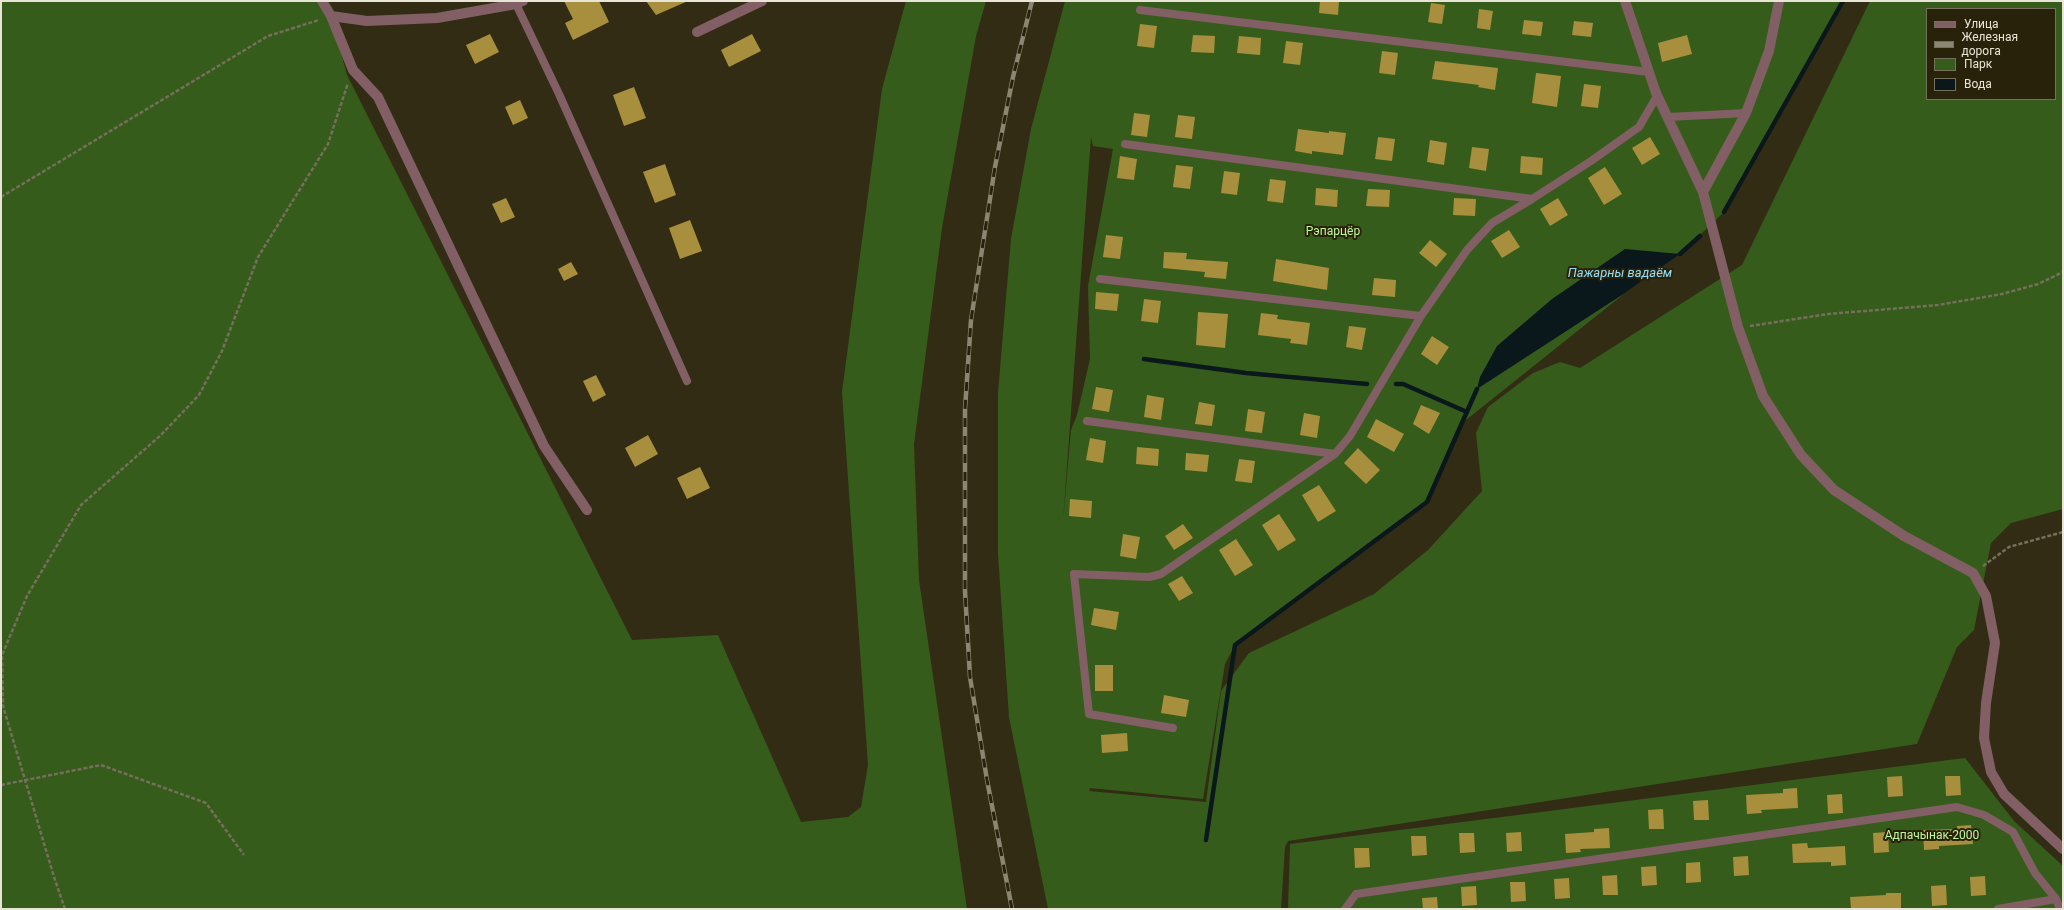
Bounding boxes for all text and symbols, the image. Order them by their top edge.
legend [1926,8,2056,100]
text: Улица [1964,17,1999,31]
text: Железная дорога [1962,30,2018,58]
text: Парк [1964,57,1992,71]
text: Вода [1964,77,1992,91]
park label: Рэпарцёр [1306,225,1360,239]
water label: Пажарны вадаём [1568,266,1672,282]
park label: Адпачынак-2000 [1885,829,1979,843]

